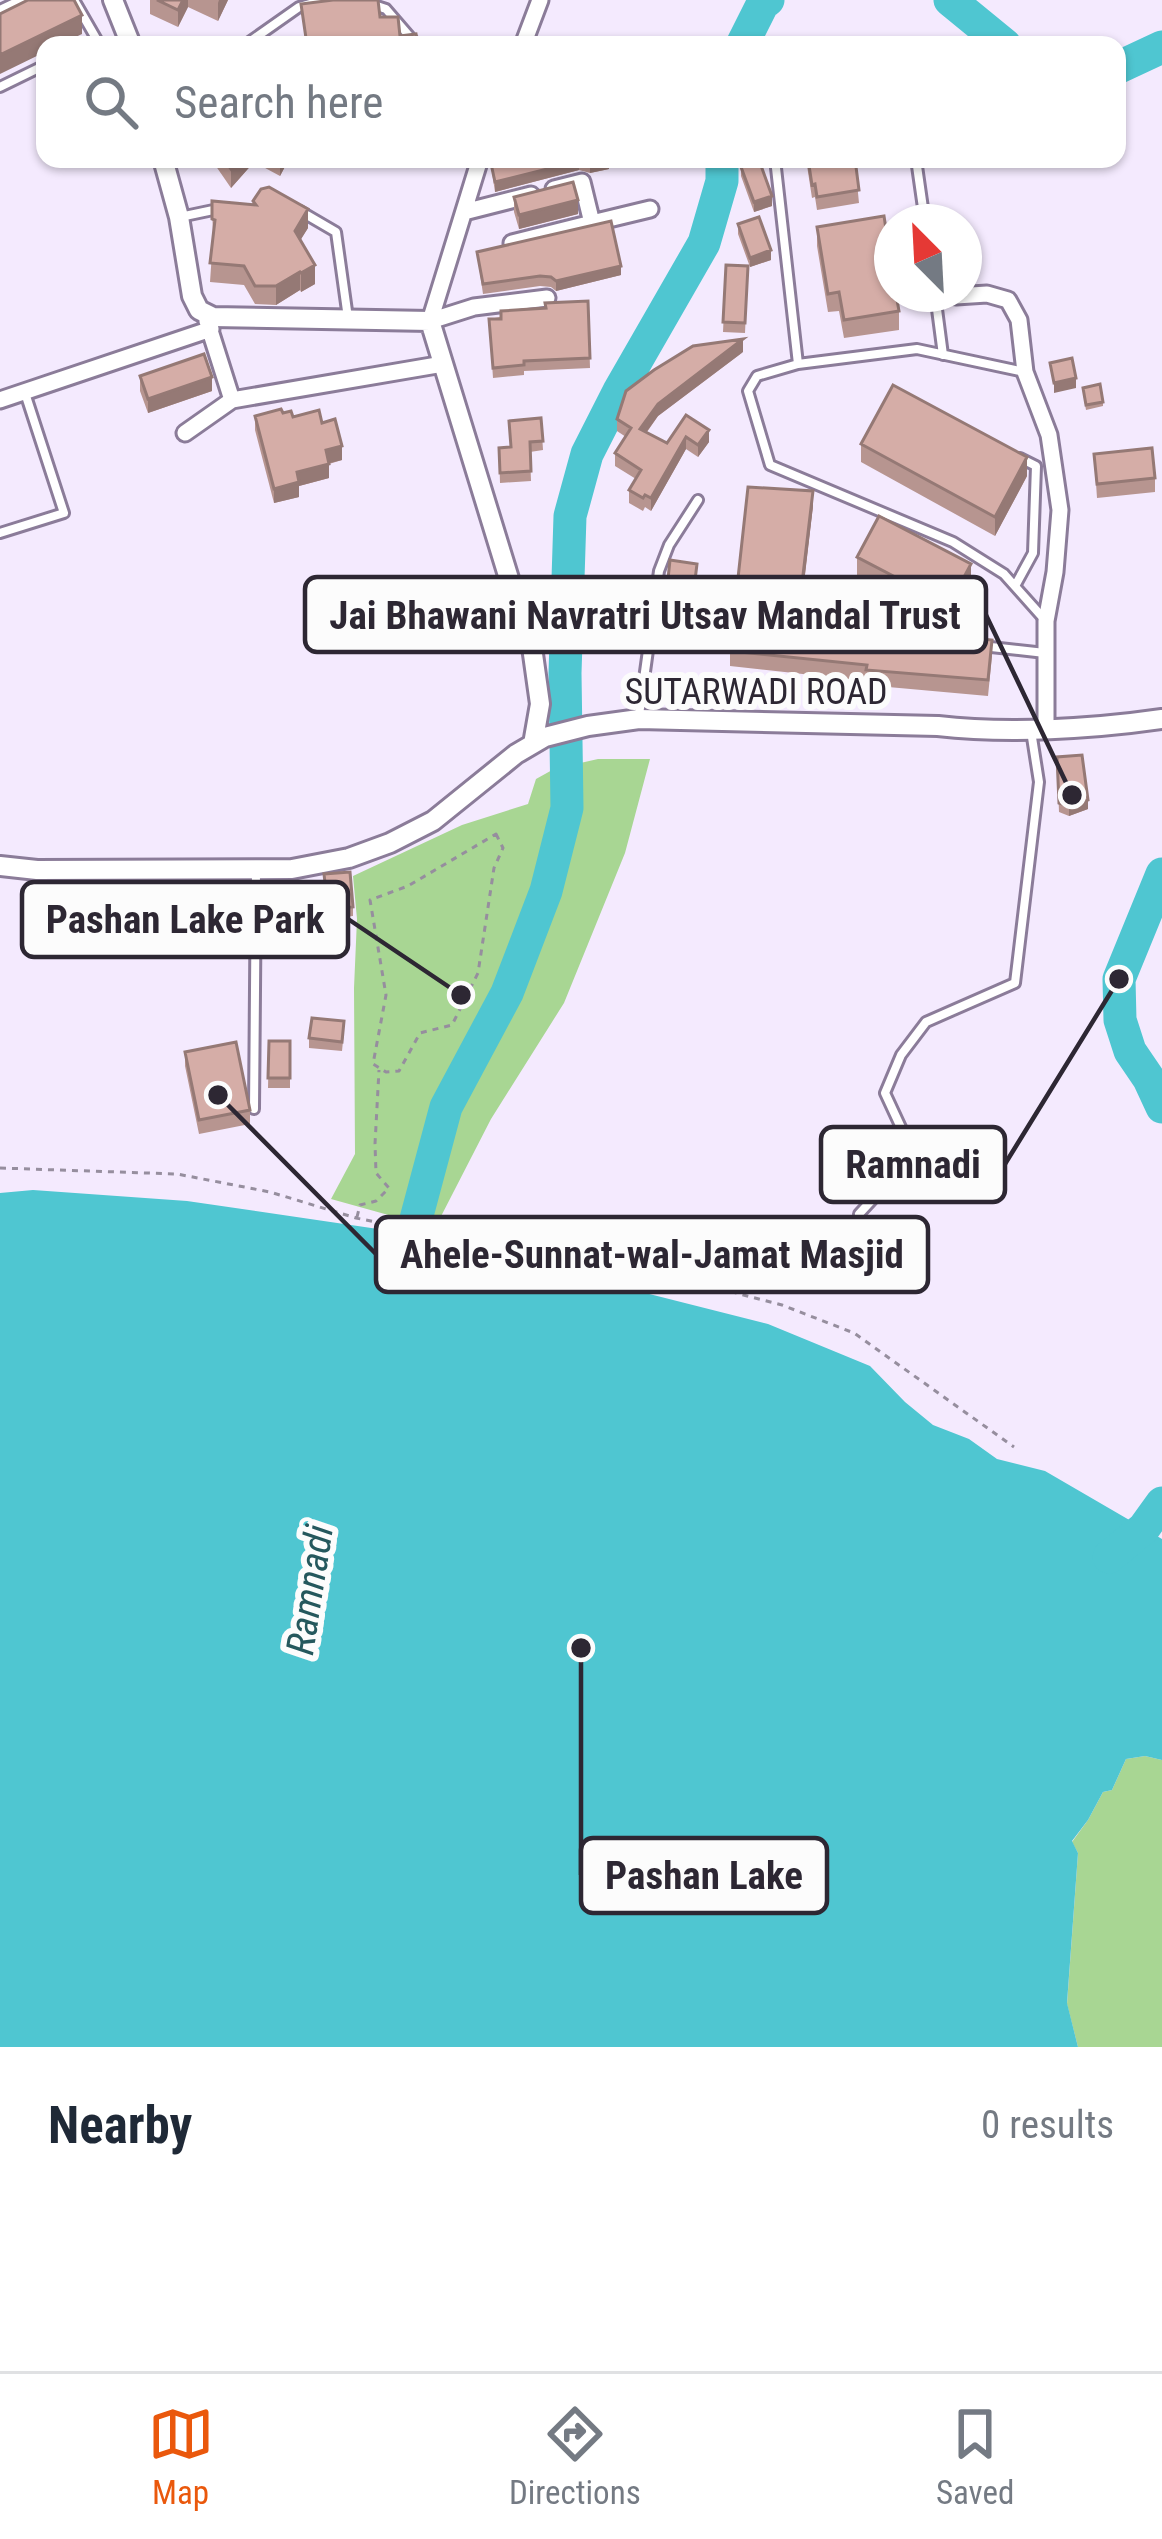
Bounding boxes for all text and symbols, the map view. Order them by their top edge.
search box [36,36,1126,168]
icon: search [78,69,144,135]
text: Search here [174,76,383,129]
north arrow [874,204,982,312]
callout: Jai Bhawani Navratri Utsav Mandal Trust [305,577,986,652]
text: Jai Bhawani Navratri Utsav Mandal Trust [329,593,961,639]
street label: SUTARWADI ROAD [624,671,888,713]
callout: Pashan Lake Park [22,882,348,957]
text: Pashan Lake Park [46,897,325,943]
callout: Ramnadi [821,1127,1005,1202]
text: Ramnadi [845,1142,981,1188]
callout: Ahele-Sunnat-wal-Jamat Masjid [376,1217,928,1292]
text: Ahele-Sunnat-wal-Jamat Masjid [400,1232,904,1278]
water label: Ramnadi [277,1522,343,1658]
callout: Pashan Lake [581,1838,827,1913]
text: Pashan Lake [605,1853,803,1899]
text: Nearby [48,2096,192,2155]
text: 0 results [981,2102,1114,2148]
tab: Map [148,2401,214,2512]
tab: Directions [509,2401,641,2512]
tab: Saved [936,2401,1014,2512]

